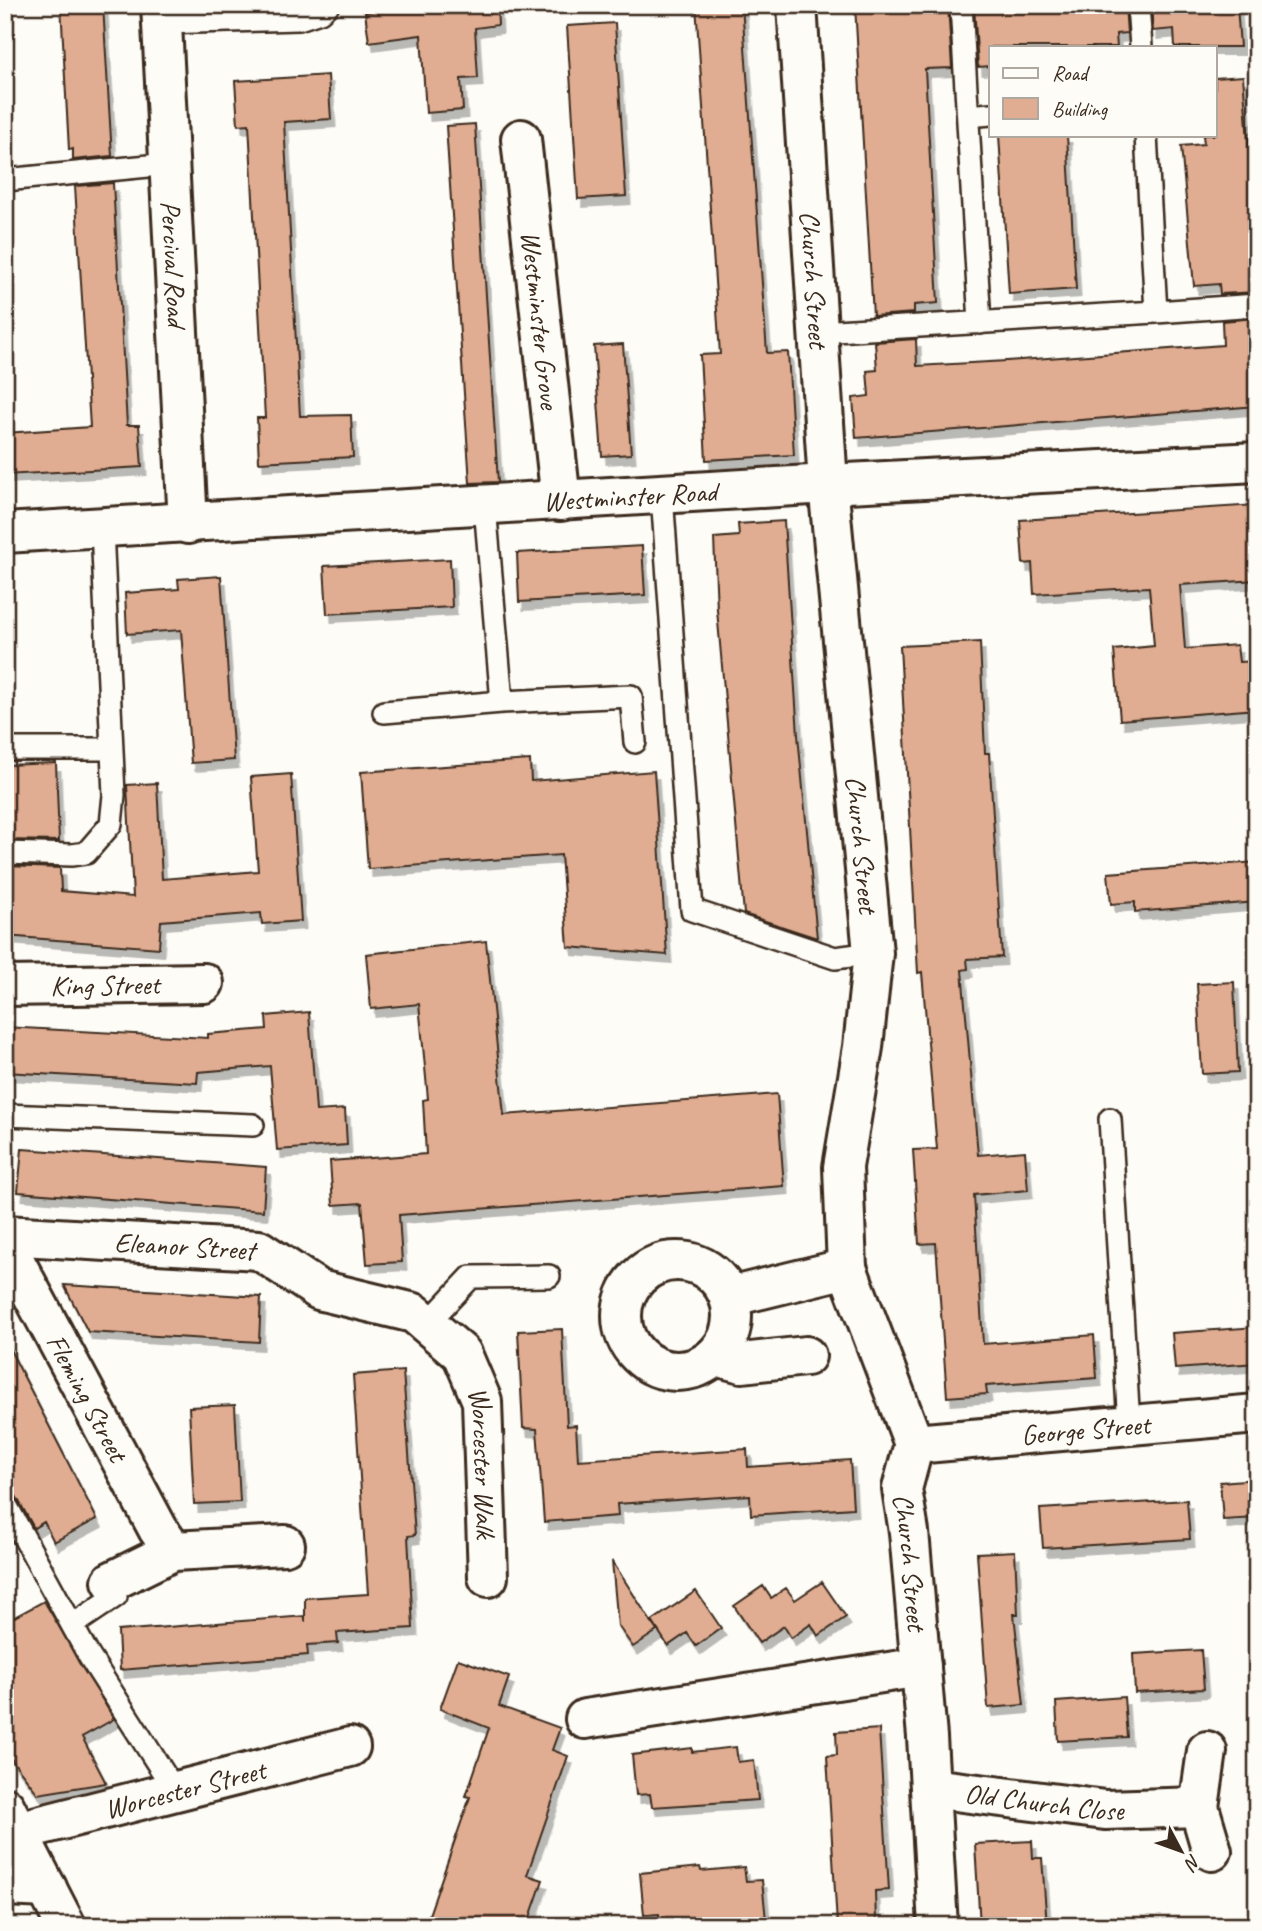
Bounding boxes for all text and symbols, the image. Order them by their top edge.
legend [989,46,1216,136]
text: Road [1052,60,1091,86]
text: Building [1052,96,1109,122]
street label: Percival Road [153,200,195,331]
street label: Church Street [792,210,836,352]
street label: Westminster Grove [513,229,568,413]
street label: Westminster Road [542,473,722,519]
street label: Church Street [838,774,886,917]
street label: King Street [50,967,163,1003]
street label: Eleanor Street [114,1225,259,1268]
street label: Fleming Street [39,1328,137,1470]
street label: Worcester Walk [460,1381,504,1541]
street label: George Street [1020,1406,1154,1453]
street label: Church Street [885,1491,935,1635]
street label: Worcester Street [101,1752,271,1826]
street label: Old Church Close [963,1775,1126,1828]
north arrow [1146,1815,1216,1885]
text: N [1178,1849,1206,1876]

